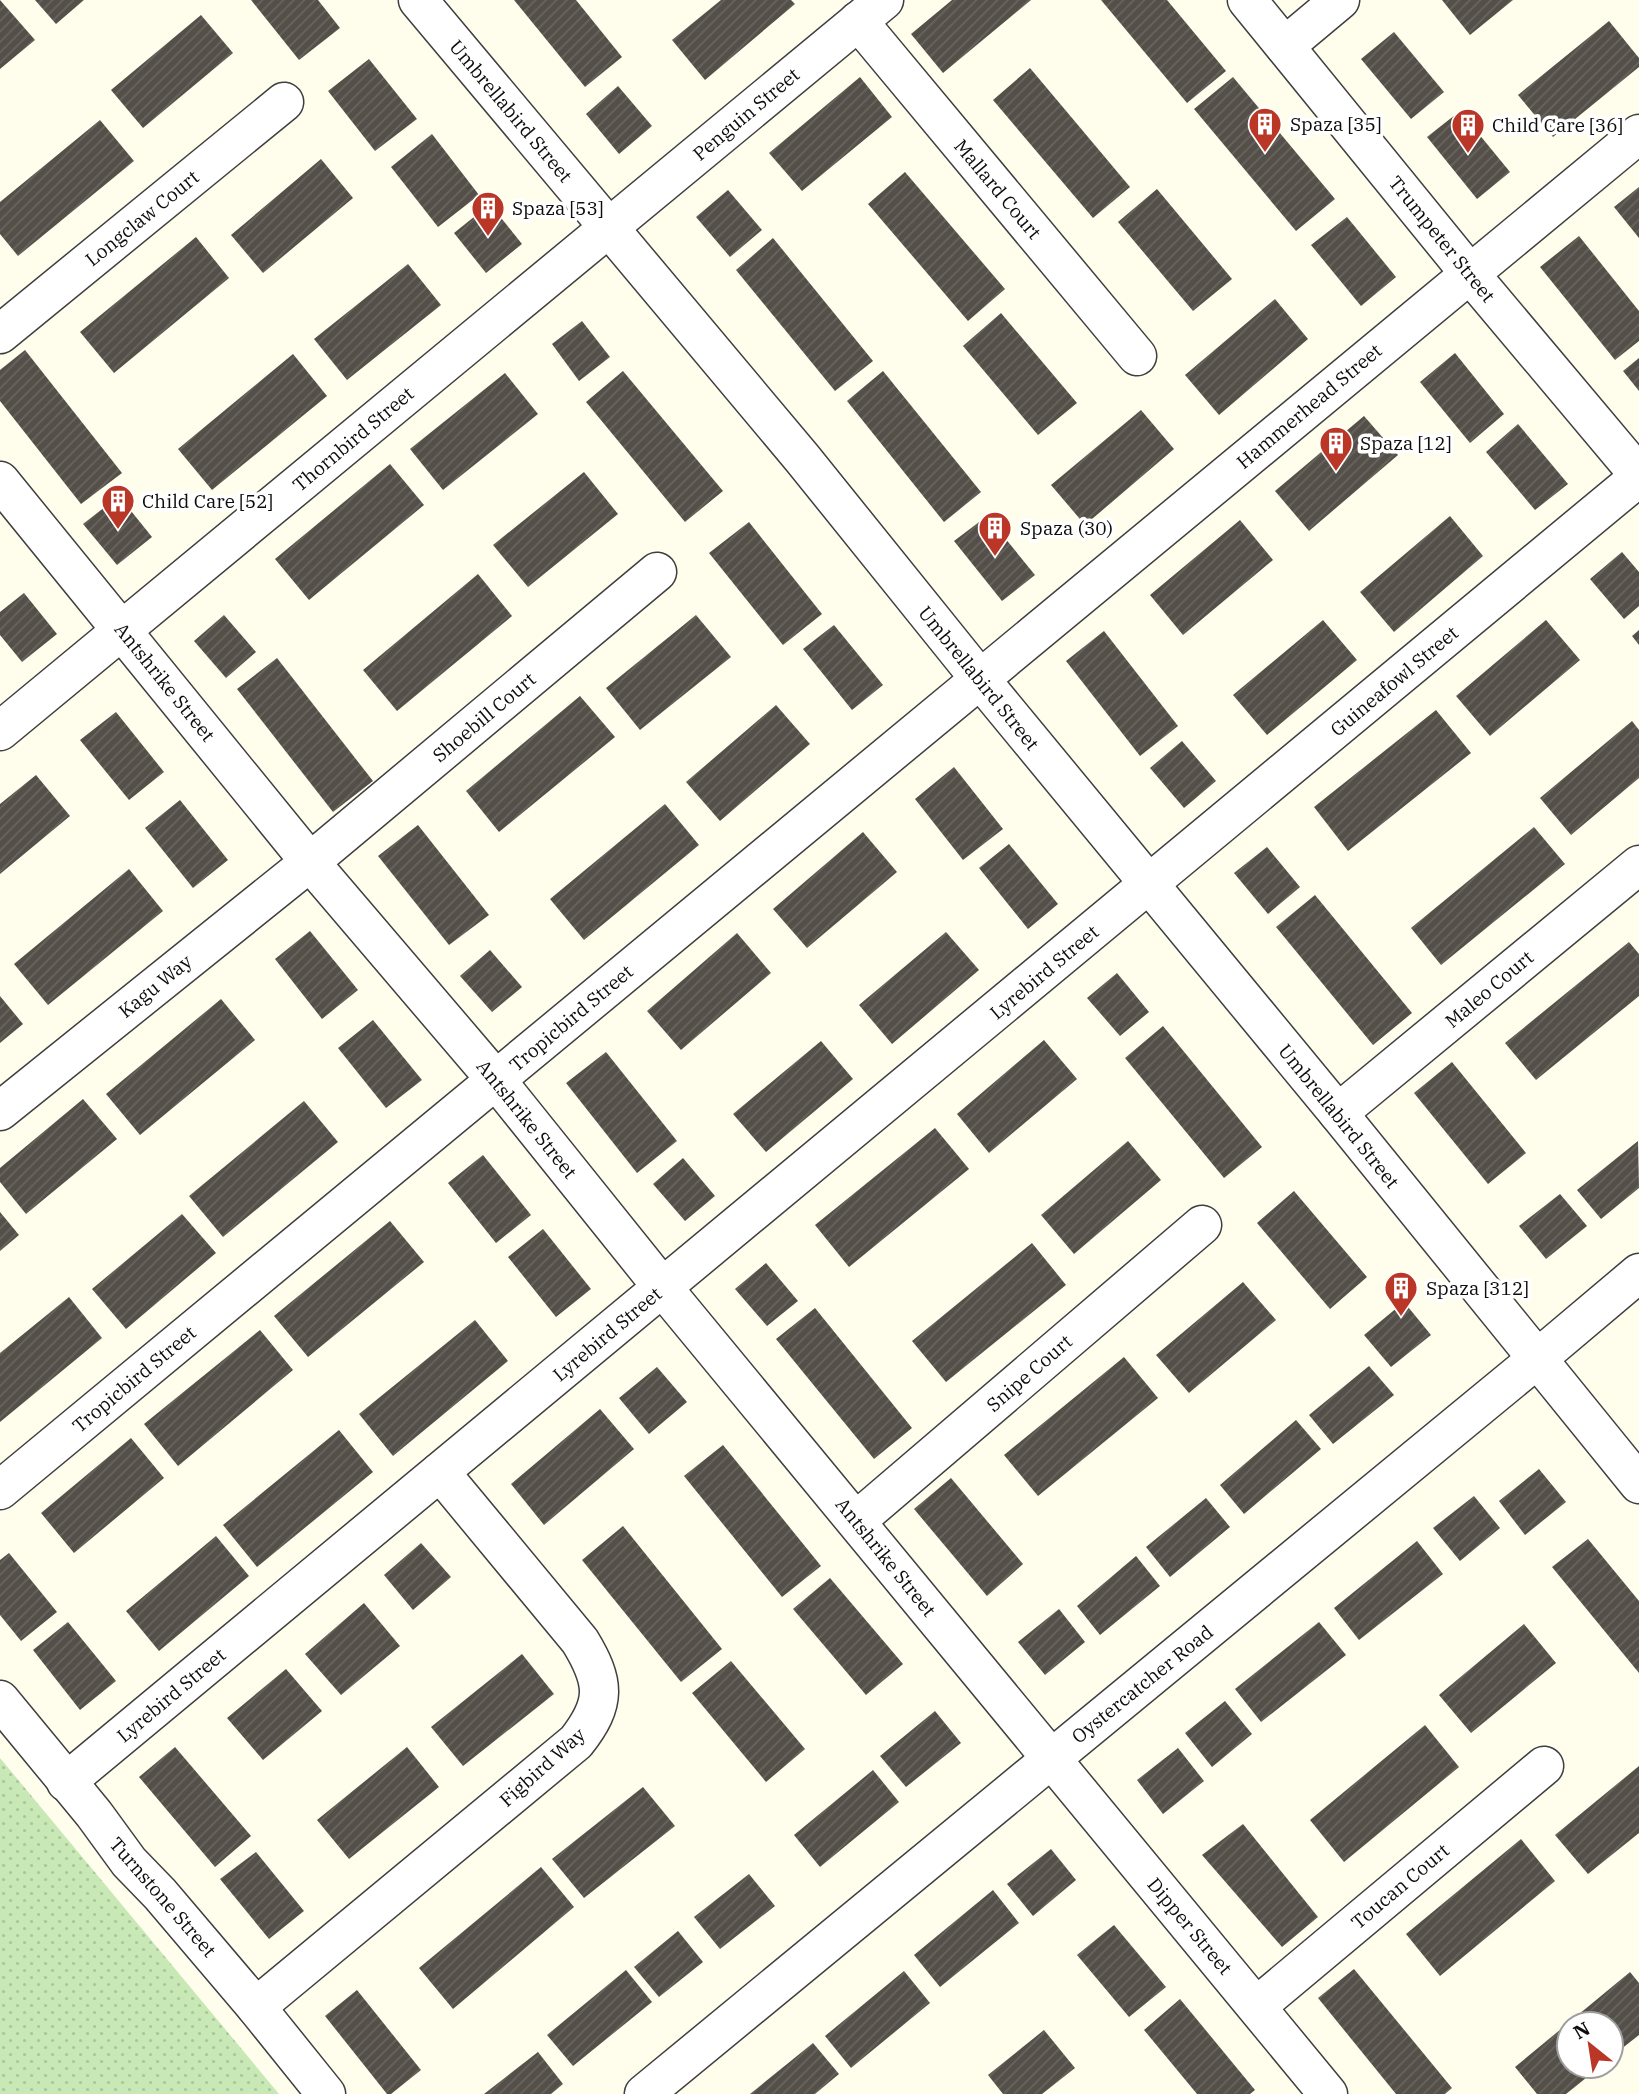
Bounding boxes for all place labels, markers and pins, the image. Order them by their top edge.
building icon: Spaza [35] [1246,105,1284,154]
building icon: Child Care [36] [1449,106,1487,155]
place label: Spaza [35] [1290,112,1381,136]
place label: Child Care [36] [1492,113,1623,137]
building icon: Spaza [53] [469,189,507,238]
place label: Spaza [53] [512,196,603,220]
building icon: Spaza [12] [1317,424,1355,473]
place label: Spaza [12] [1360,431,1451,455]
building icon: Child Care [52] [99,482,137,531]
place label: Child Care [52] [142,489,273,513]
building icon: Spaza (30) [976,509,1014,558]
place label: Spaza (30) [1020,516,1113,540]
building icon: Spaza [312] [1382,1269,1420,1318]
place label: Spaza [312] [1426,1276,1529,1300]

